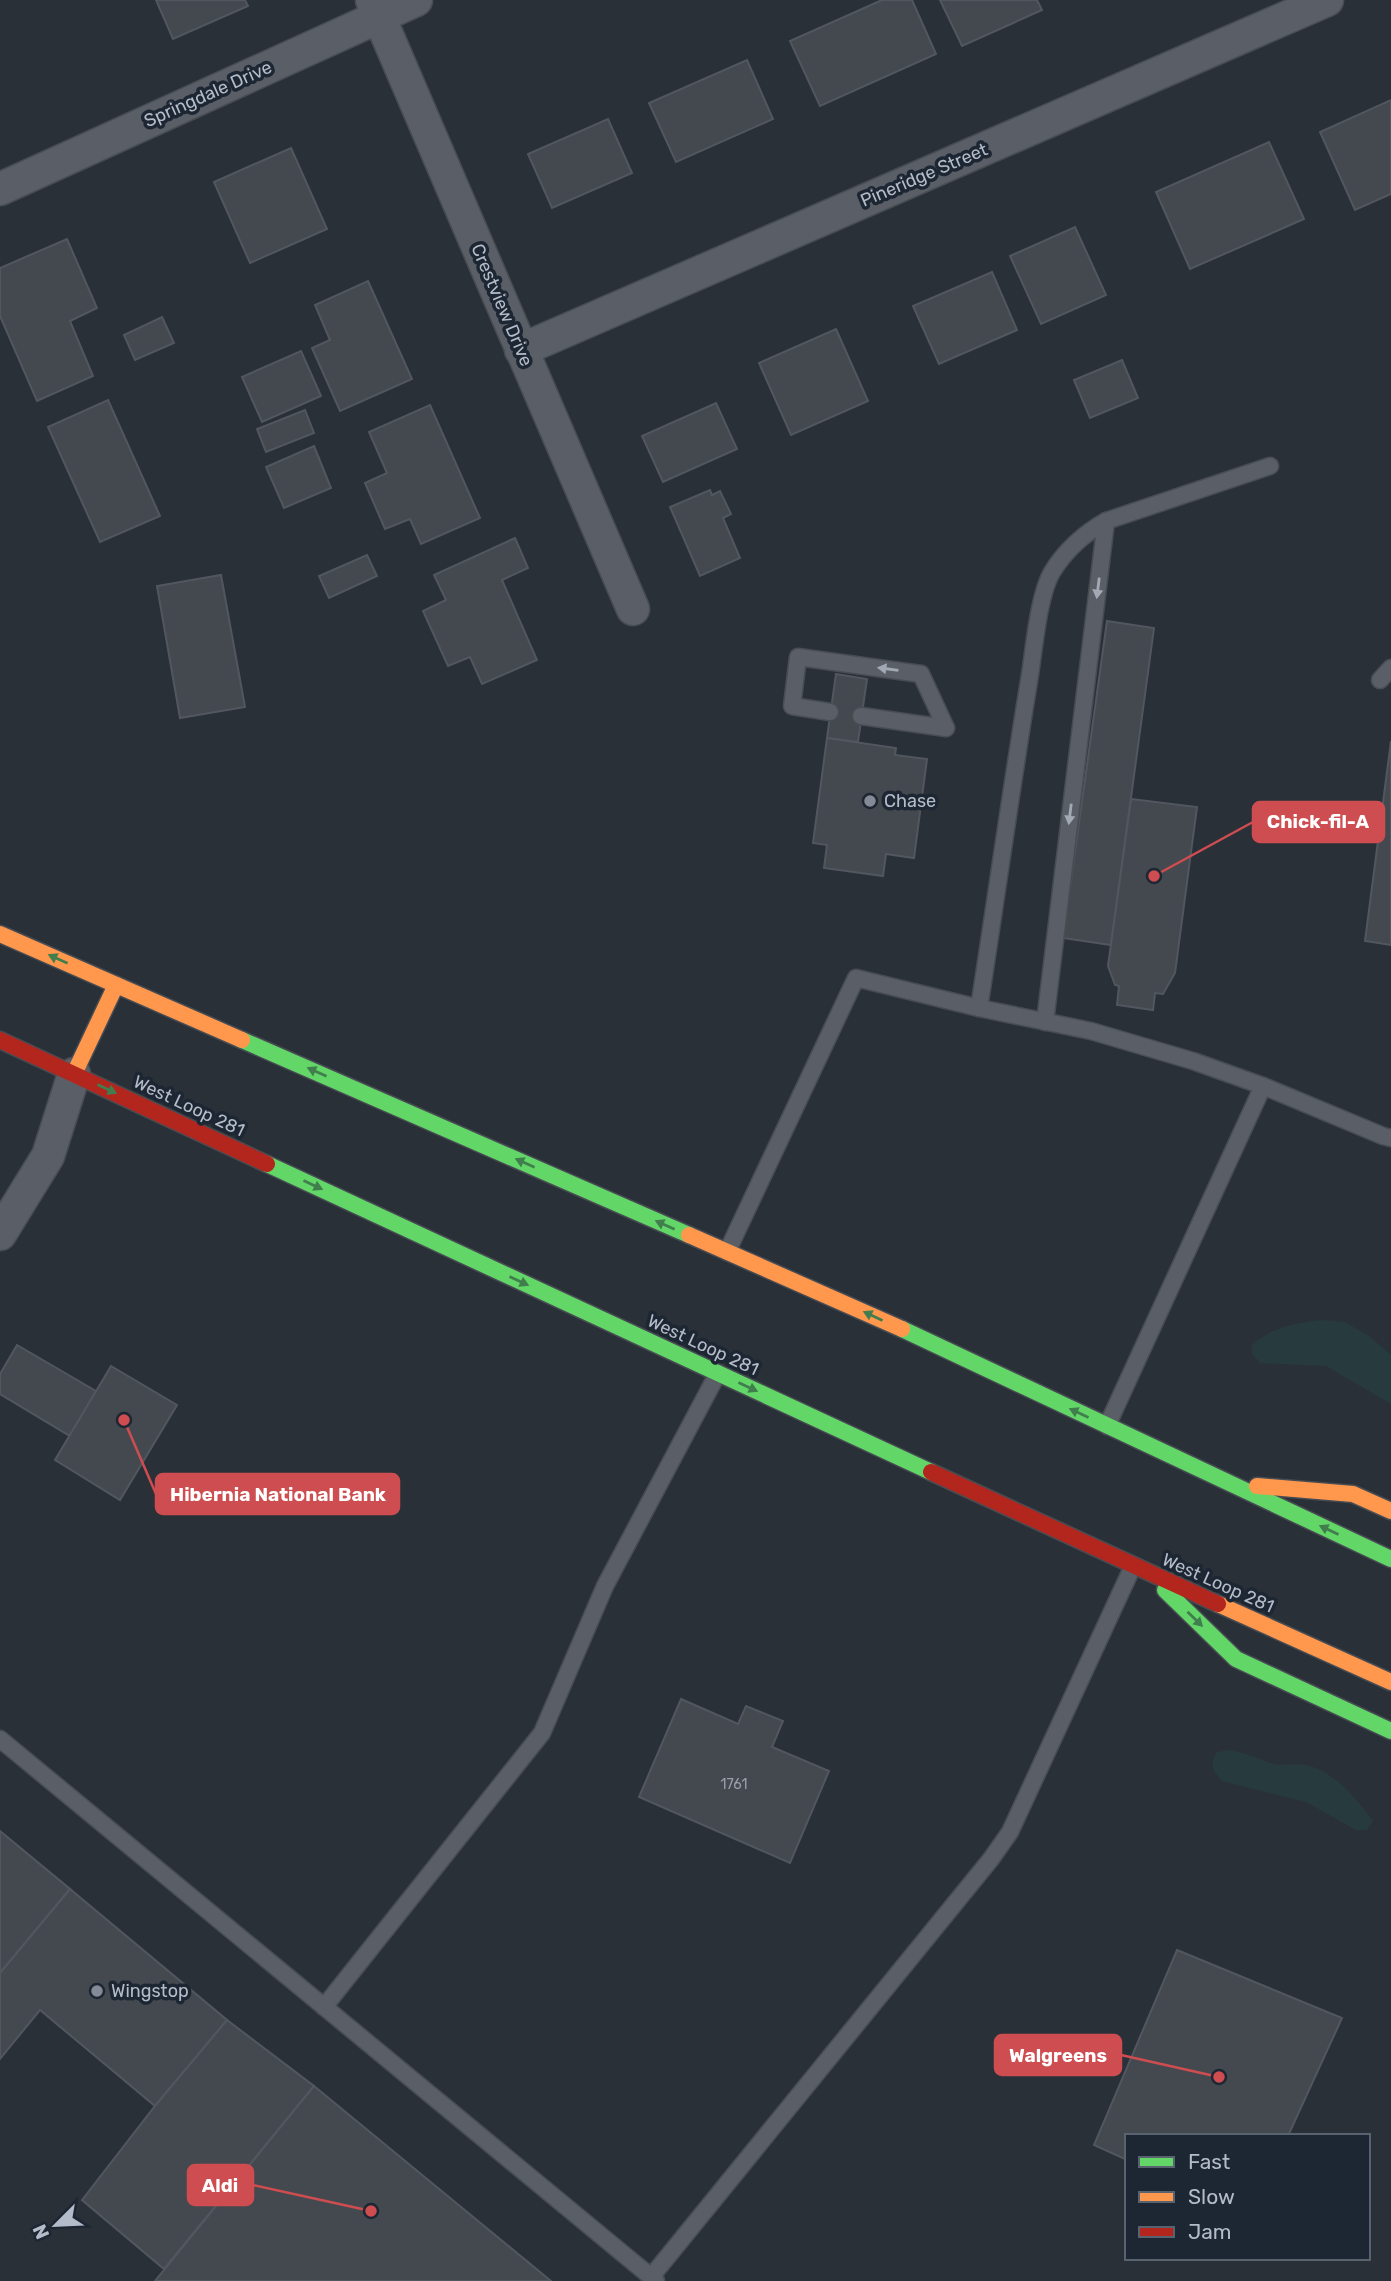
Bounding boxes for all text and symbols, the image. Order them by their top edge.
street label: Springdale Drive [141,56,275,132]
street label: Pineridge Street [857,138,991,212]
street label: Crestview Drive [466,240,538,370]
one-way arrow [1092,578,1103,600]
one-way arrow [877,663,899,674]
place label: Chase [884,790,936,812]
marker: Chase [862,793,878,809]
callout: Chick-fil-A [1253,802,1384,842]
one-way arrow [1065,803,1076,825]
text: Chick-fil-A [1267,810,1370,833]
one-way arrow [48,953,68,965]
one-way arrow [307,1066,327,1078]
street label: West Loop 281 [130,1071,248,1141]
one-way arrow [97,1083,117,1094]
one-way arrow [514,1158,535,1169]
one-way arrow [303,1179,323,1190]
one-way arrow [654,1219,675,1230]
one-way arrow [509,1275,529,1286]
street label: West Loop 281 [644,1310,762,1380]
one-way arrow [863,1310,883,1322]
one-way arrow [738,1381,758,1393]
one-way arrow [1069,1407,1089,1419]
callout: Hibernia National Bank [156,1474,399,1514]
text: Hibernia National Bank [170,1483,386,1506]
one-way arrow [1319,1524,1339,1536]
street label: West Loop 281 [1159,1549,1277,1617]
one-way arrow [1186,1611,1203,1628]
house number: 1761 [721,1776,747,1793]
place label: Wingstop [111,1980,189,2002]
marker: Wingstop [89,1983,105,1999]
callout: Walgreens [995,2035,1121,2075]
text: Walgreens [1009,2044,1107,2067]
legend [1125,2134,1370,2260]
text: Fast [1188,2149,1230,2174]
callout: Aldi [188,2165,253,2205]
text: Aldi [202,2174,238,2197]
text: Slow [1188,2184,1235,2209]
north arrow [21,2190,91,2260]
text: Jam [1188,2219,1232,2244]
text: N [28,2221,54,2243]

